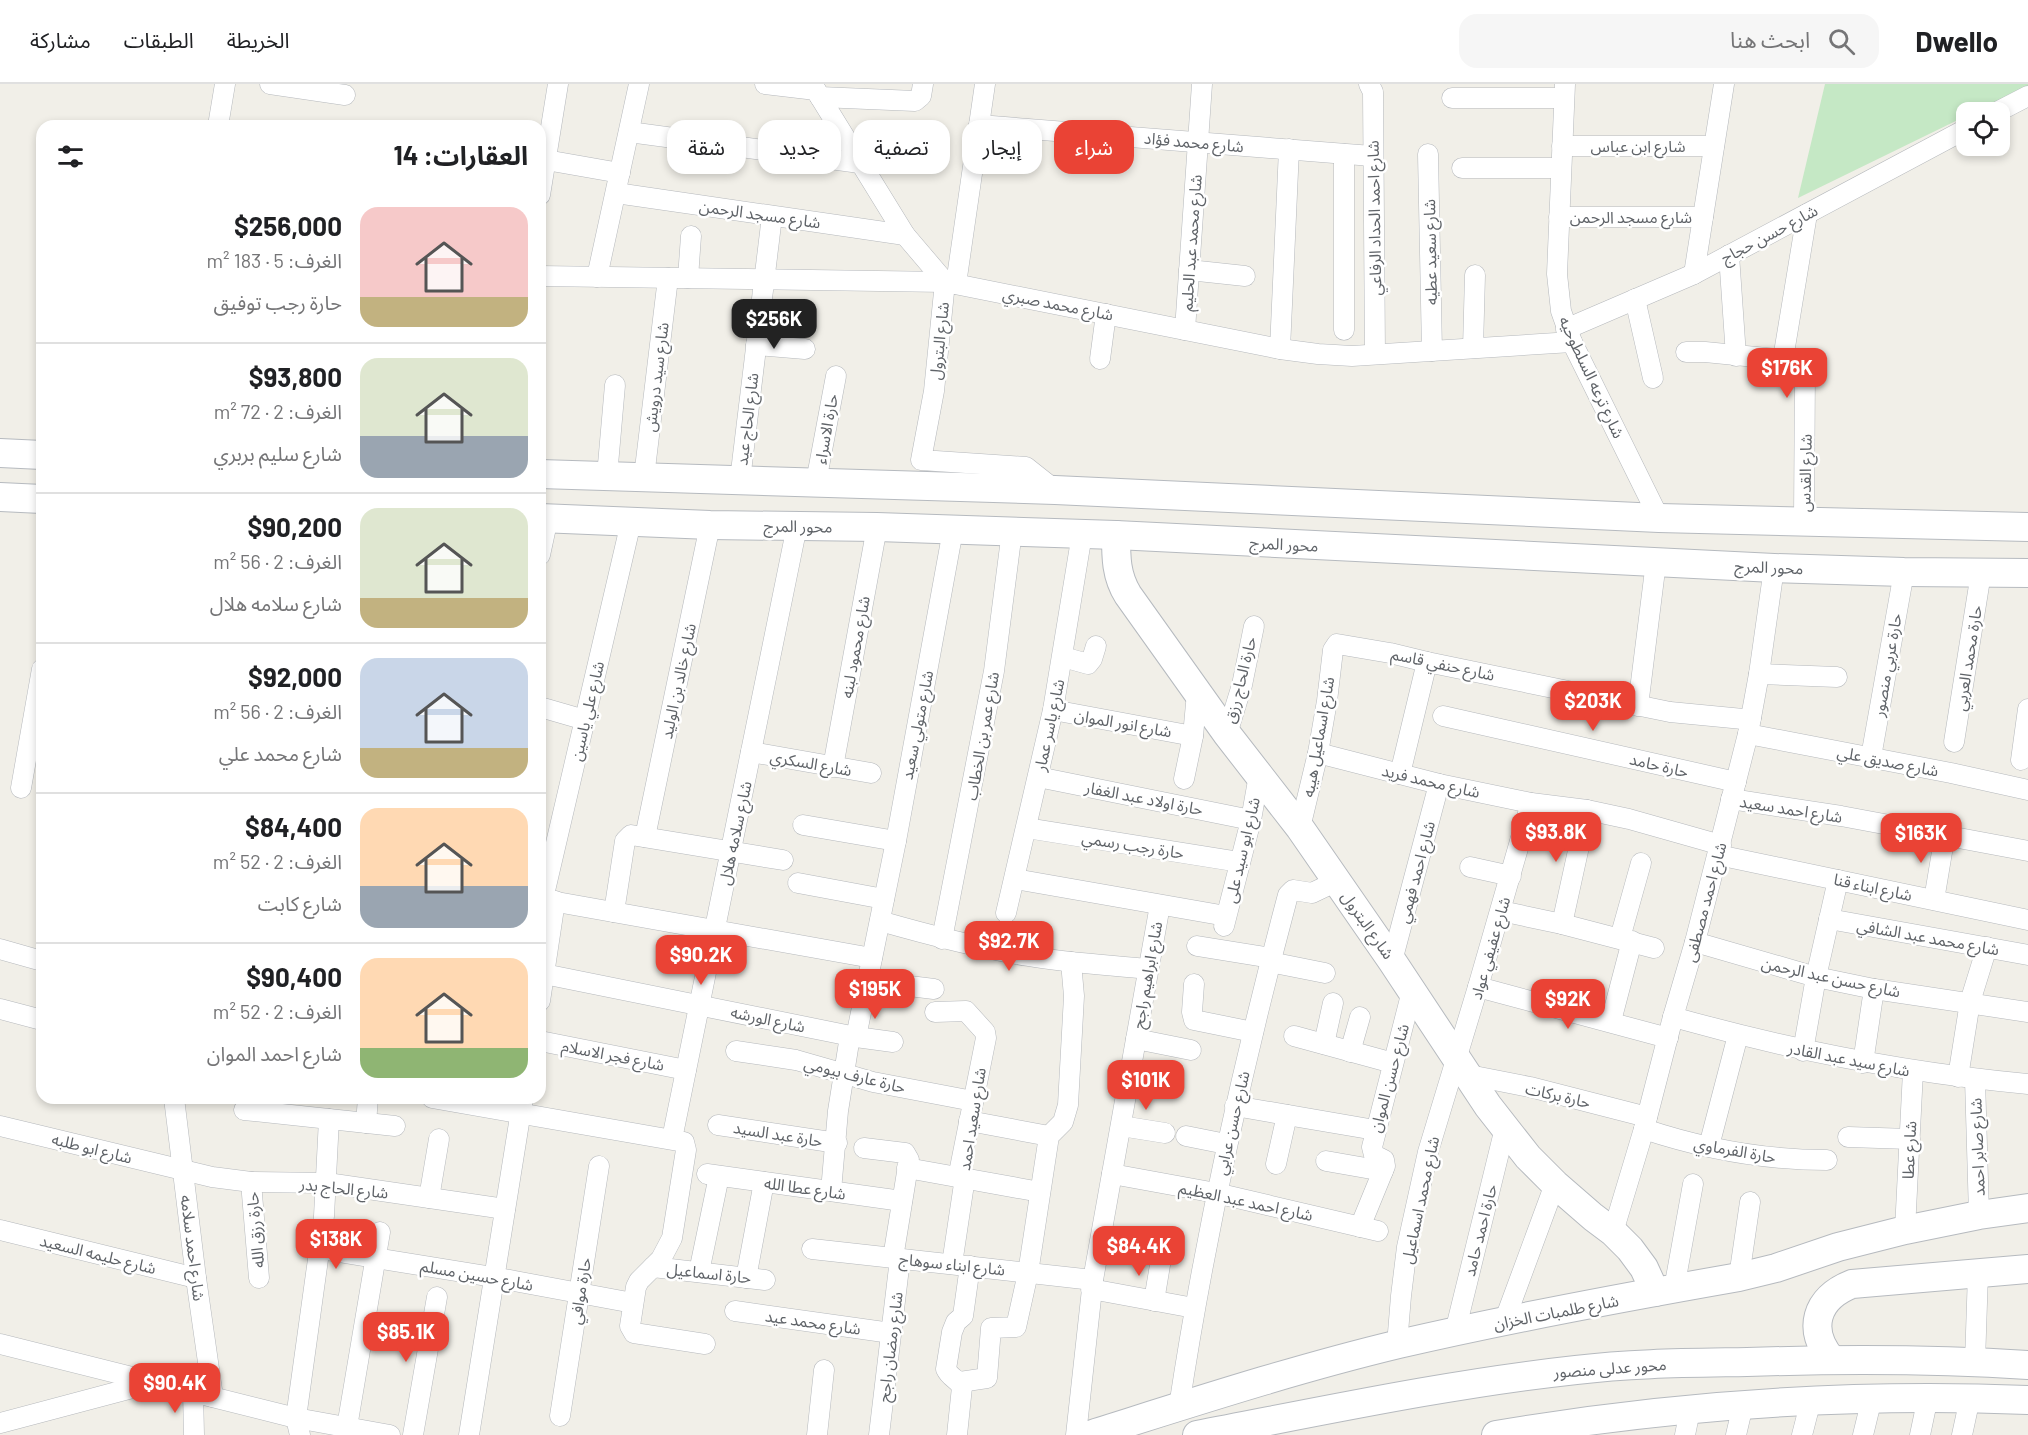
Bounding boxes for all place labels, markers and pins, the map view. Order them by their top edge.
pin: $256K [732,299,816,350]
pin: $176K [1745,348,1829,399]
pin: $203K [1551,681,1635,732]
pin: $93.8K [1507,812,1605,863]
pin: $163K [1879,813,1963,864]
pin: $92.7K [960,921,1058,972]
pin: $90.2K [652,935,750,986]
pin: $195K [833,969,917,1020]
pin: $92K [1532,979,1604,1030]
pin: $101K [1104,1060,1188,1111]
pin: $138K [294,1219,378,1270]
pin: $84.4K [1090,1226,1188,1277]
pin: $85.1K [357,1312,455,1363]
pin: $90.4K [126,1363,224,1414]

